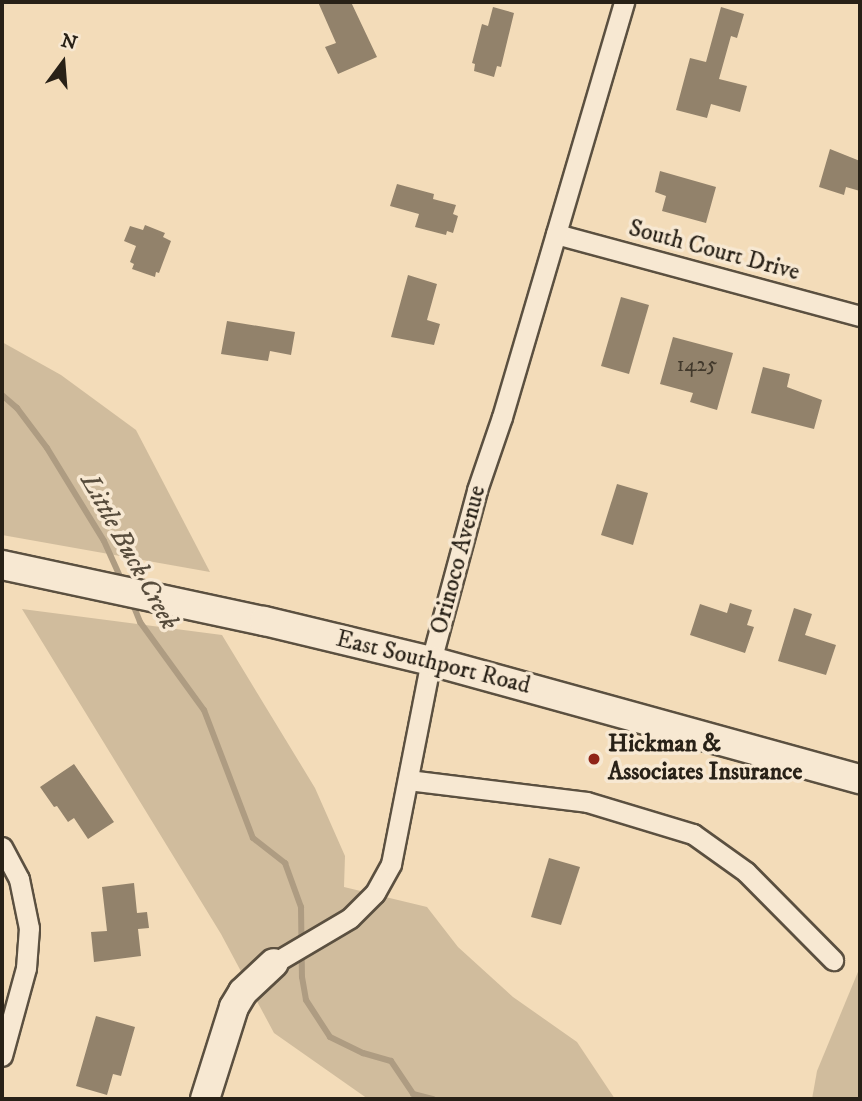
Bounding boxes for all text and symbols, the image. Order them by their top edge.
north arrow [28,28,98,98]
text: N [58,29,80,56]
street label: South Court Drive [625,214,803,288]
house number: 1425 [677,352,717,378]
water label: Little Buck Creek [73,469,185,635]
street label: Orinoco Avenue [425,483,493,637]
street label: East Southport Road [333,625,533,701]
place label: Hickman & Associates Insurance [608,731,802,787]
marker: Hickman & Associates Insurance [586,751,602,767]

